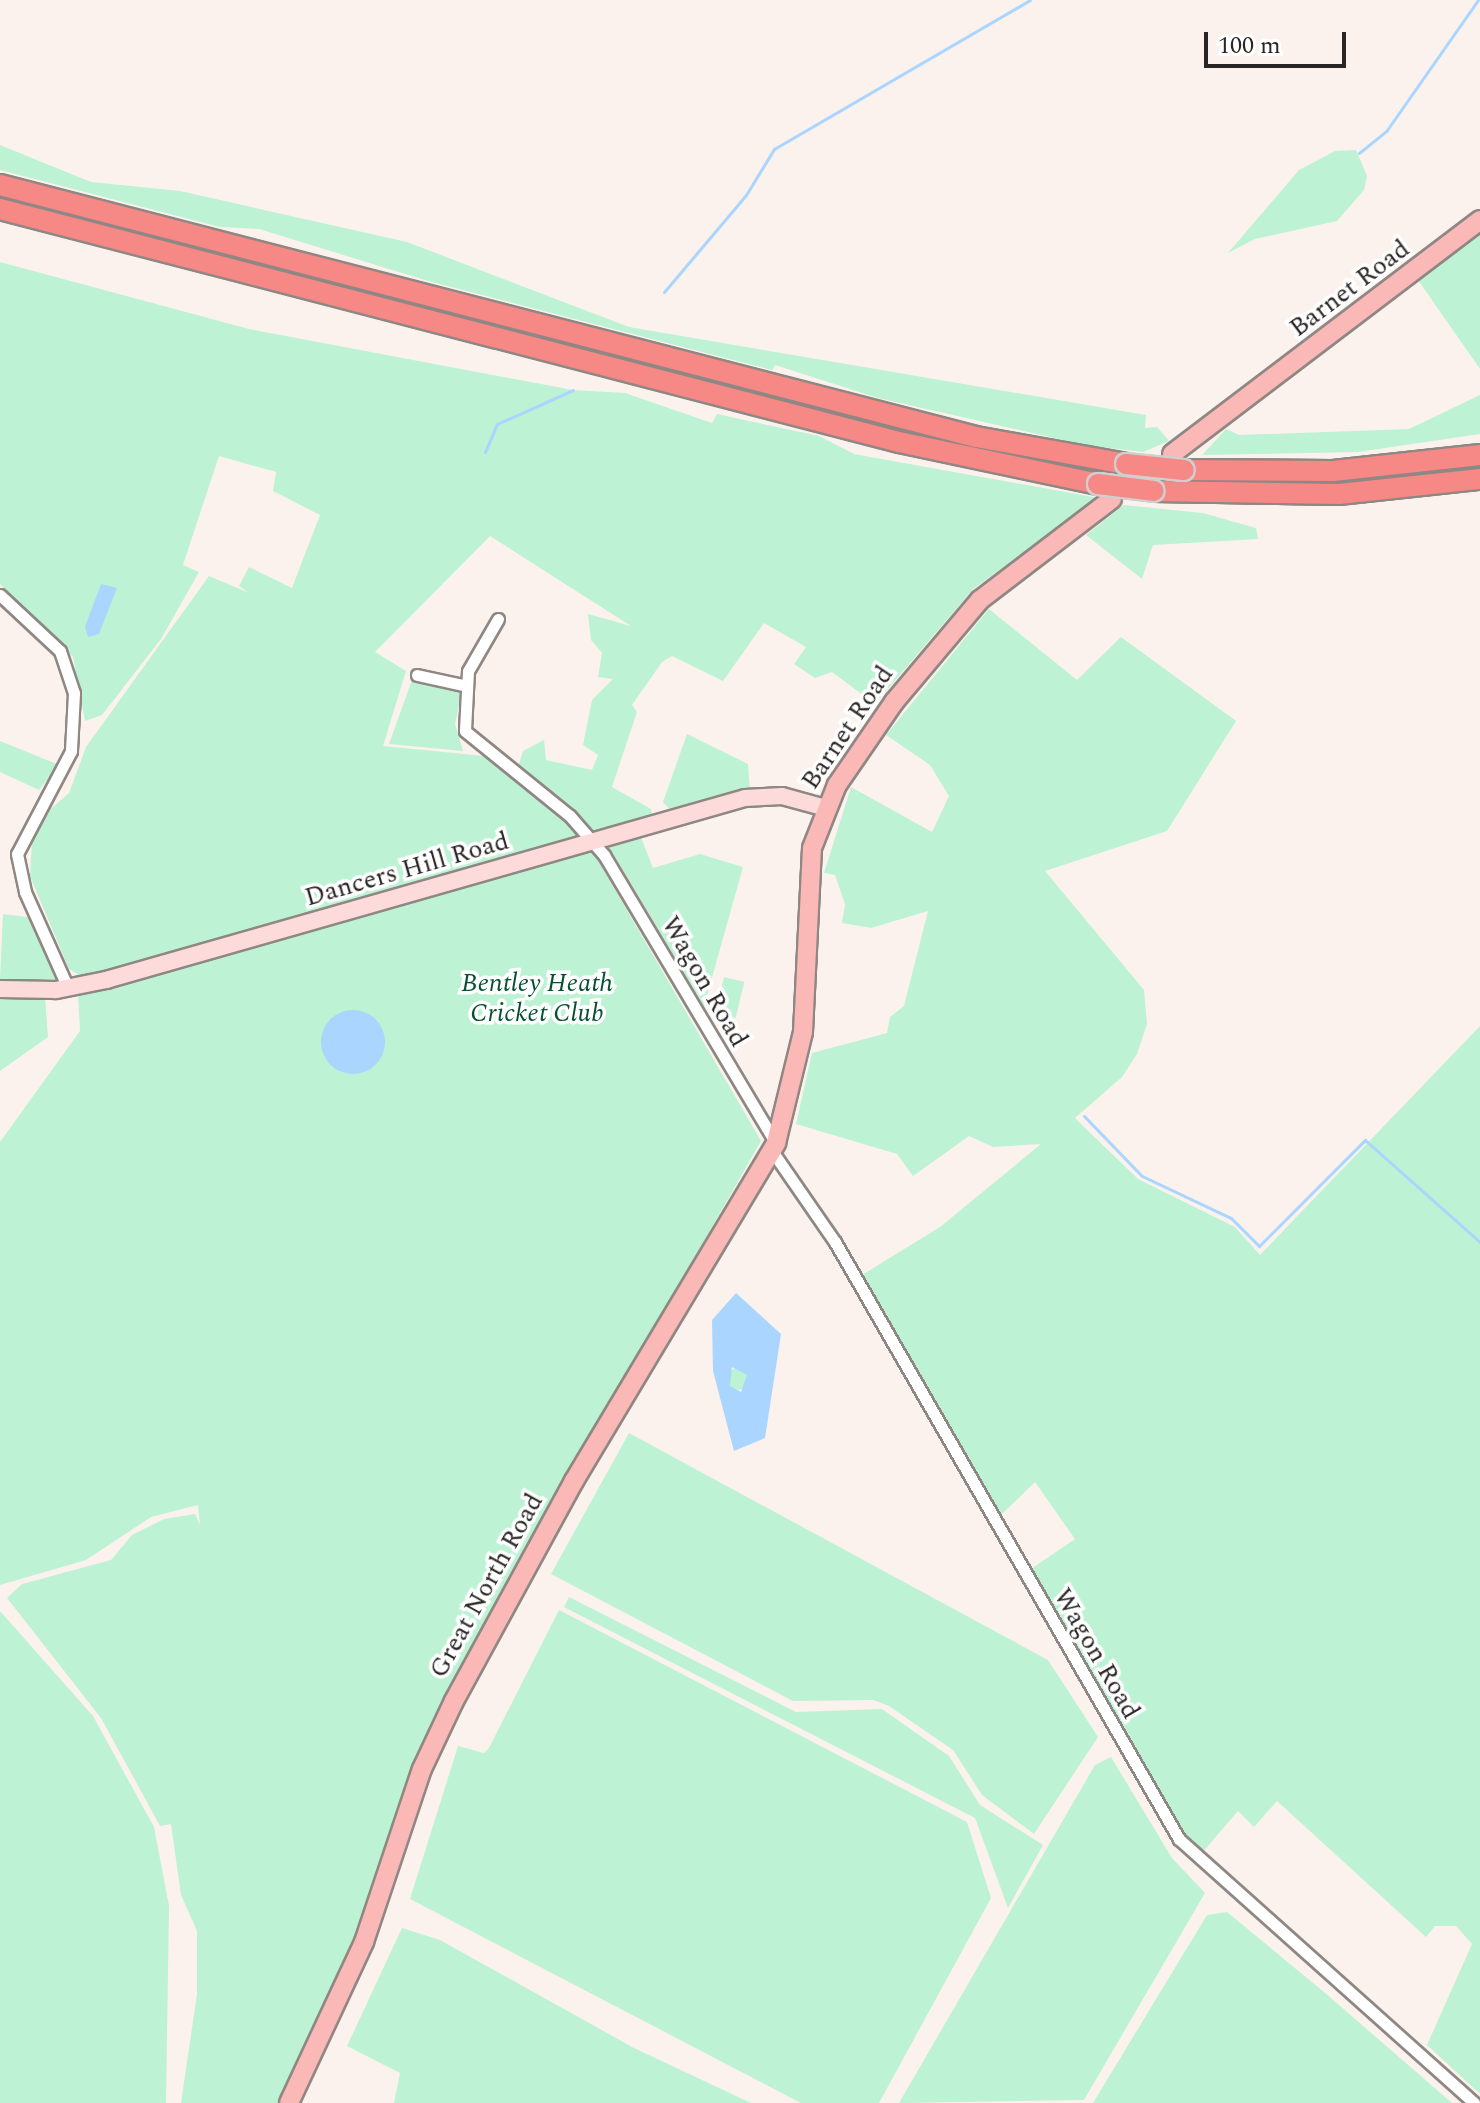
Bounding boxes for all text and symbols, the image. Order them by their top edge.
scale bar [1208,16,1350,66]
text: 100 m [1218,28,1281,64]
street label: Barnet Road [1284,234,1416,344]
street label: Barnet Road [795,660,901,796]
street label: Dancers Hill Road [301,826,513,914]
street label: Wagon Road [654,911,754,1053]
park label: Bentley Heath Cricket Club [461,968,613,1030]
street label: Great North Road [423,1488,551,1684]
street label: Wagon Road [1046,1583,1146,1725]

